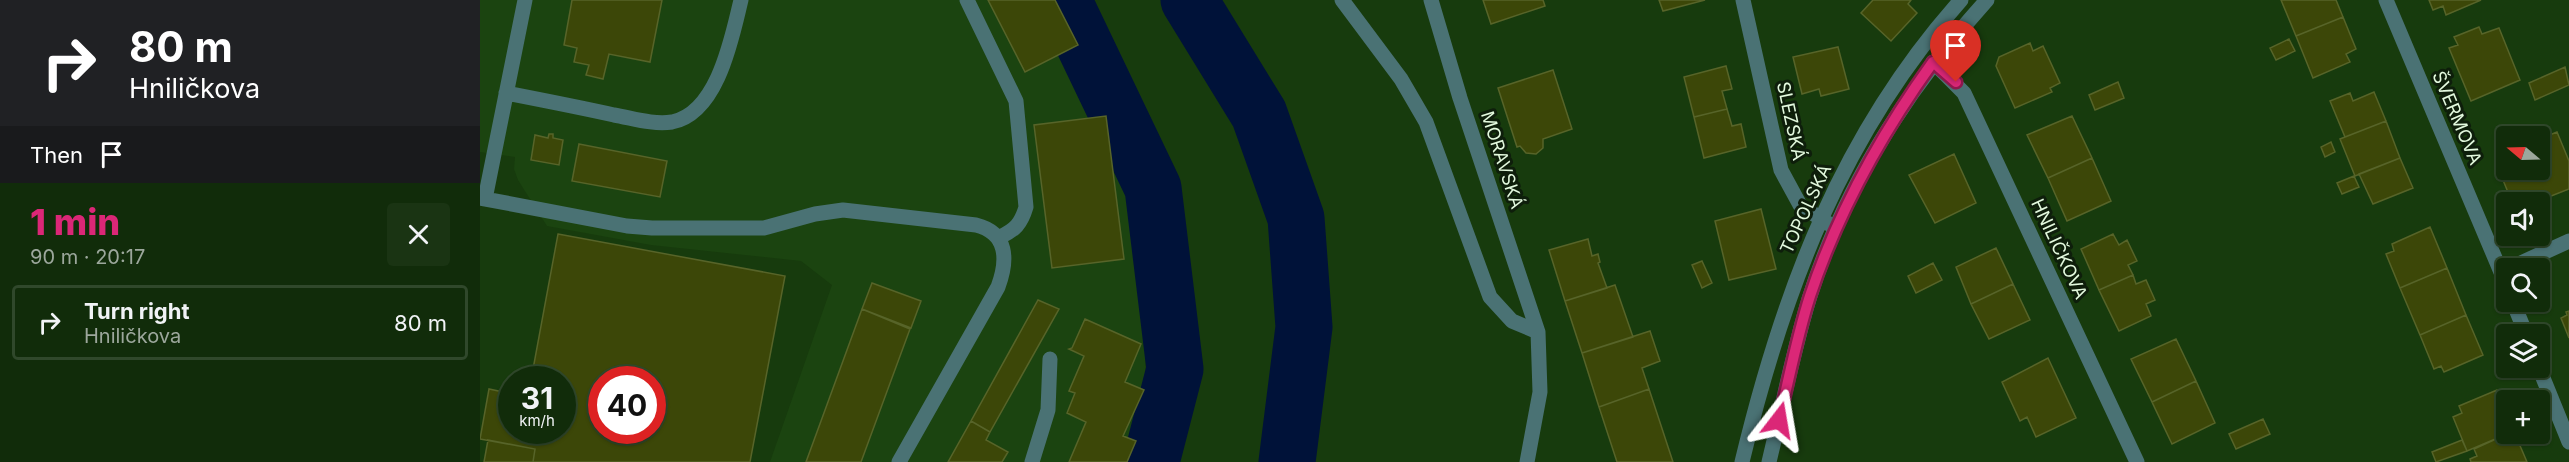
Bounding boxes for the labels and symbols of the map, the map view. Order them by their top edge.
pin [1930,20,1981,82]
street label: ŠVERMOVA [2428,68,2487,168]
street label: SLEZSKÁ [1773,79,1811,162]
street label: MORAVSKÁ [1477,108,1529,211]
north arrow [2496,126,2550,180]
street label: TOPOLSKÁ [1775,160,1835,257]
street label: HNILIČKOVA [2027,195,2093,302]
speed limit sign: 40 [588,366,666,444]
position arrow [1747,388,1811,452]

